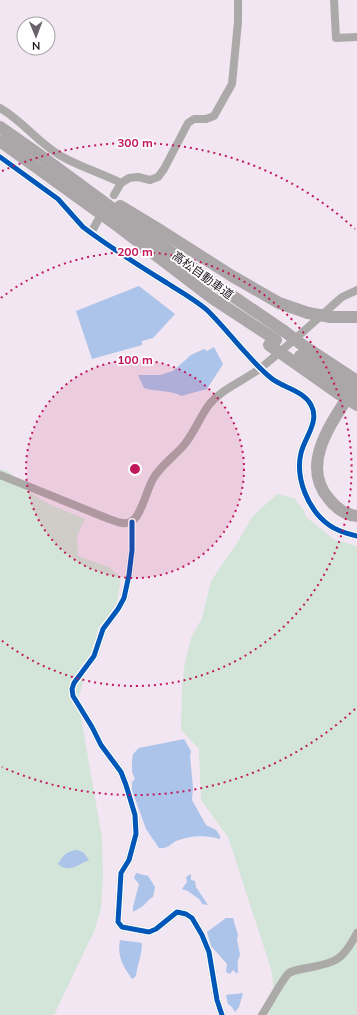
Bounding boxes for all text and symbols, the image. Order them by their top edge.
north arrow [16,16,56,56]
text: N [32,39,40,53]
text: 300 m [117,135,153,150]
text: 200 m [117,244,153,259]
street label: 高松自動車道 [169,248,237,302]
text: 100 m [117,352,153,367]
centre of rings [128,462,142,476]

